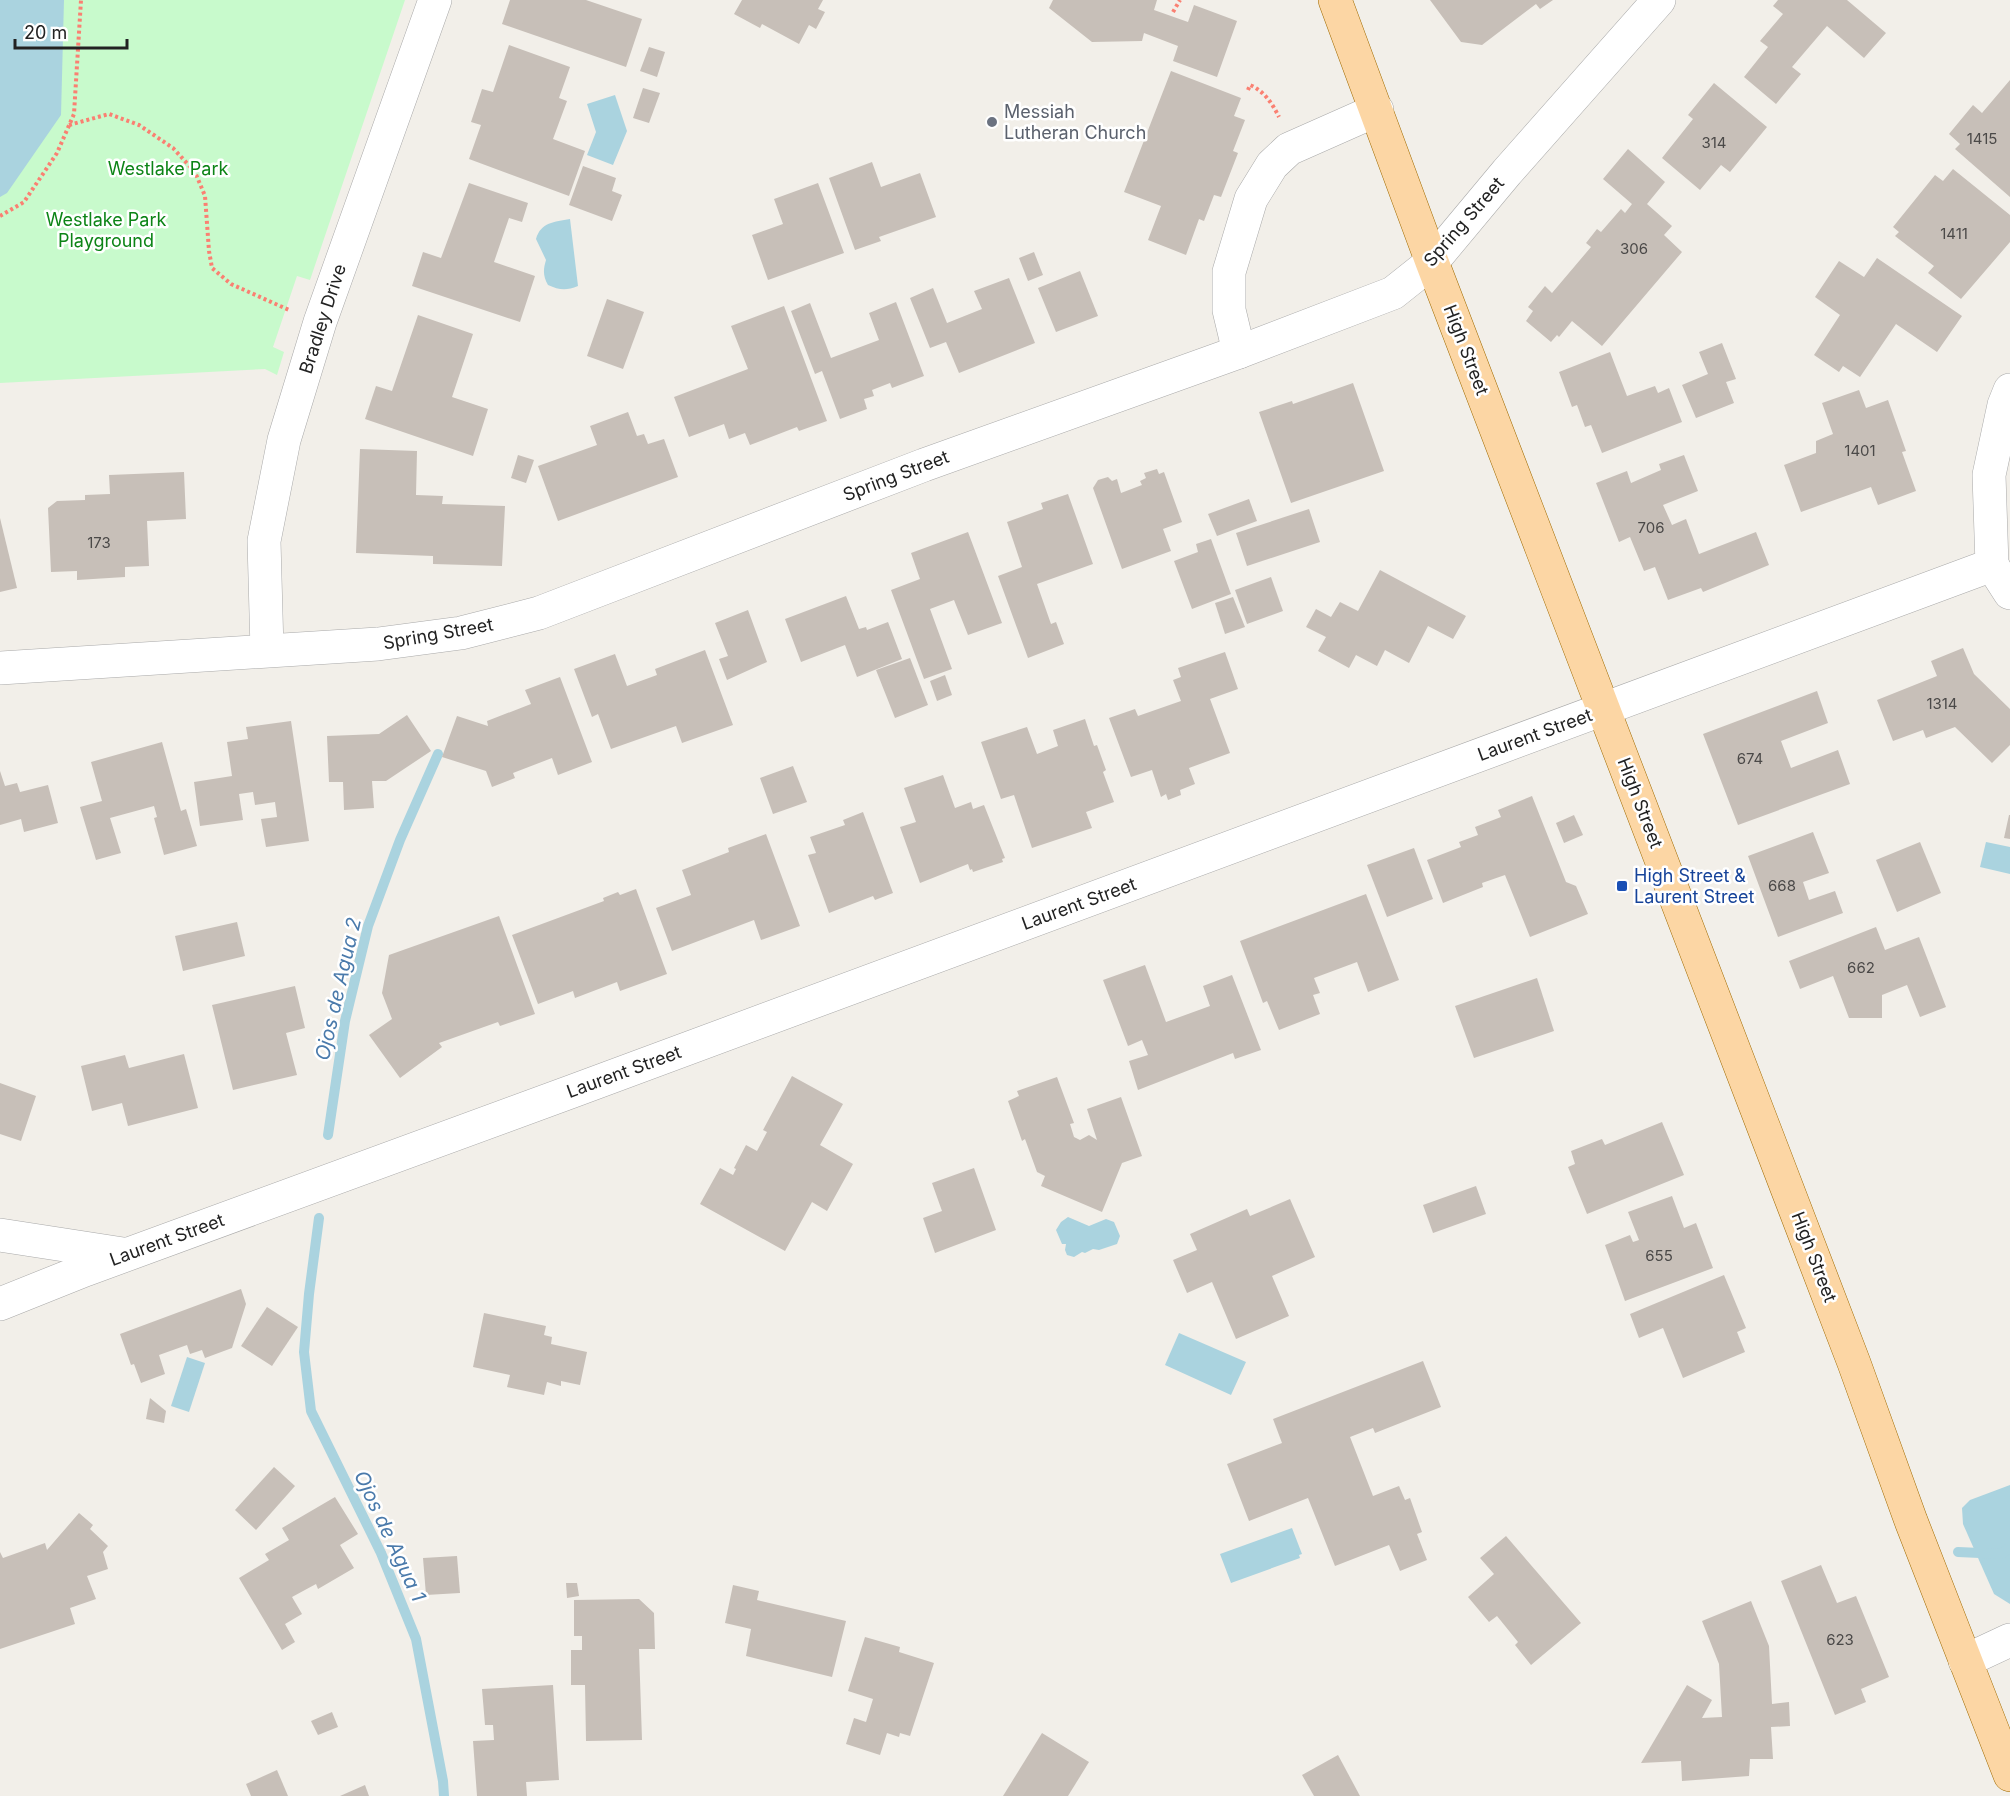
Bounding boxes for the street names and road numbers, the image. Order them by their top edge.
street label: Spring Street [1419,173,1508,271]
street label: Bradley Drive [295,261,350,376]
street label: High Street [1440,302,1493,398]
street label: Spring Street [840,446,952,505]
street label: Spring Street [381,613,495,654]
street label: Laurent Street [1475,704,1595,765]
street label: High Street [1614,755,1667,851]
street label: Laurent Street [1019,873,1139,934]
street label: Laurent Street [564,1041,684,1102]
street label: Laurent Street [107,1209,227,1270]
street label: High Street [1788,1209,1841,1305]

